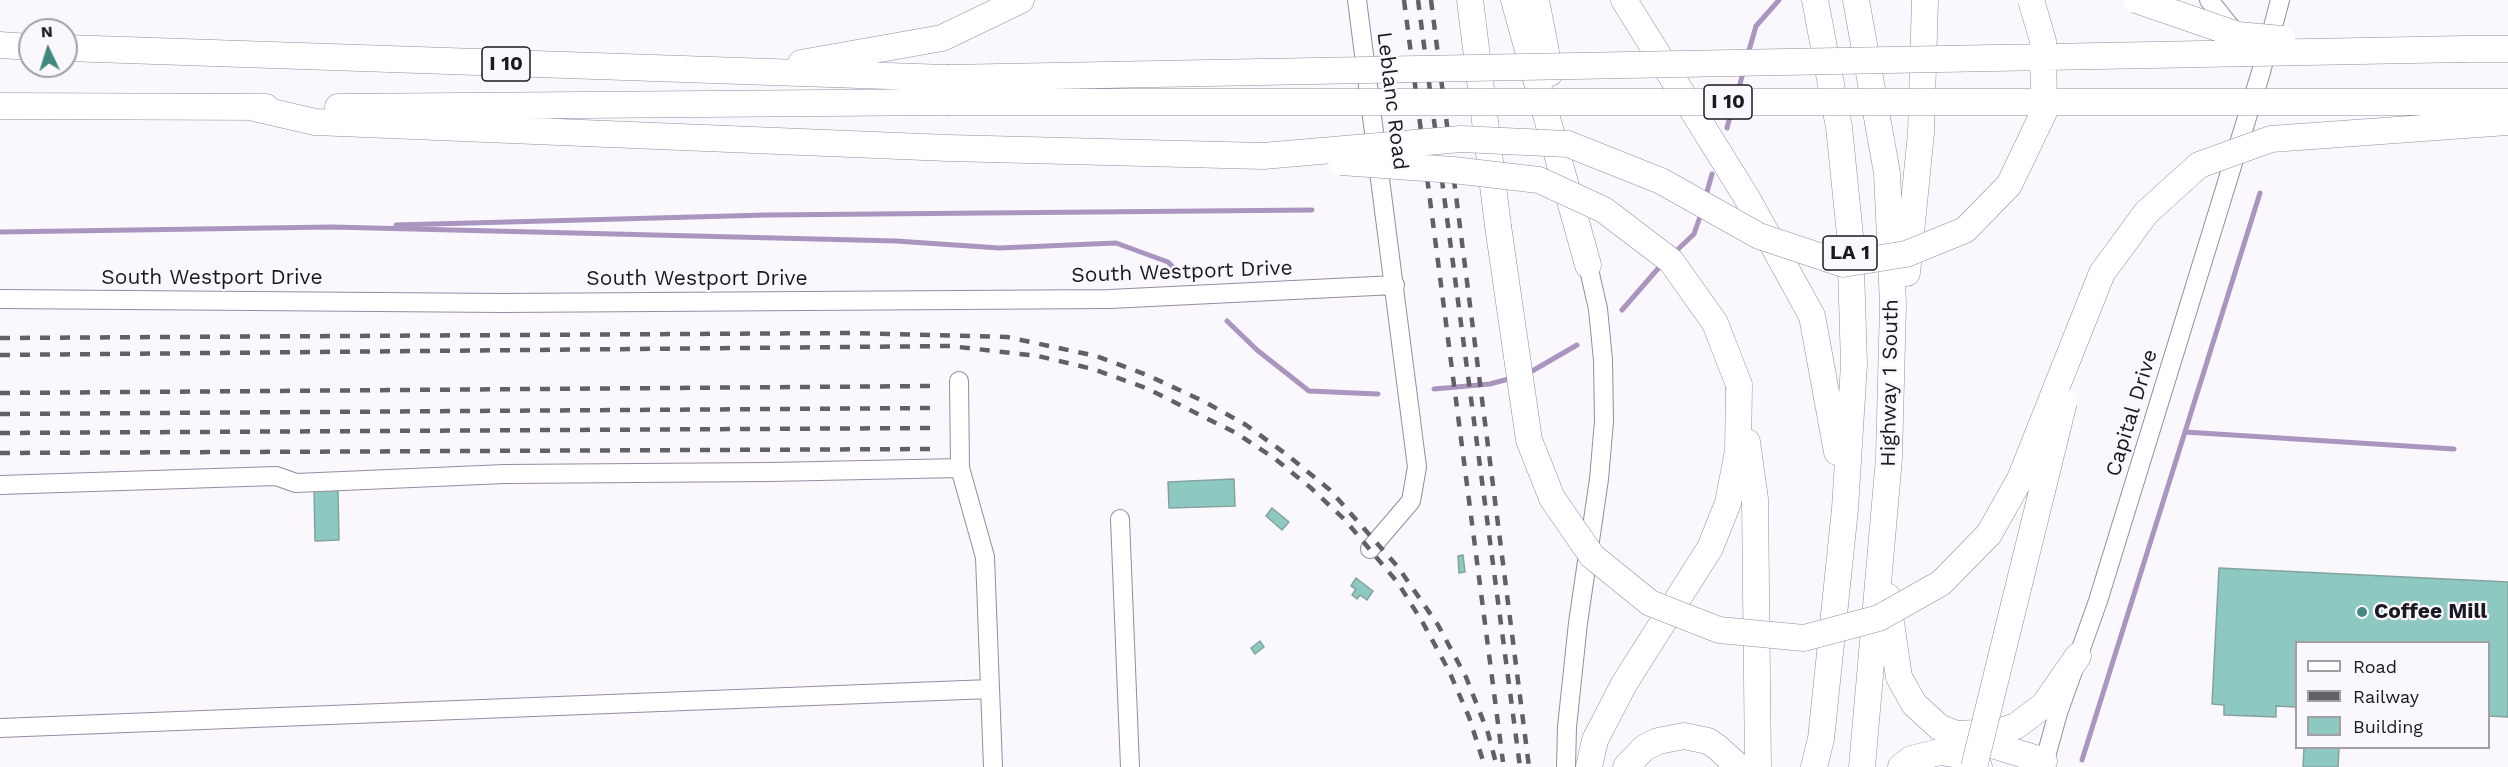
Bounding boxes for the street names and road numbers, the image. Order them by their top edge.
street label: Leblanc Road [1371,30,1413,172]
road number: I 10 [482,47,530,81]
road number: I 10 [1704,85,1752,119]
road number: LA 1 [1823,236,1877,270]
street label: South Westport Drive [1071,256,1293,288]
street label: South Westport Drive [101,265,323,291]
street label: South Westport Drive [586,266,808,292]
street label: Highway 1 South [1876,299,1904,467]
street label: Capital Drive [2101,346,2163,480]

